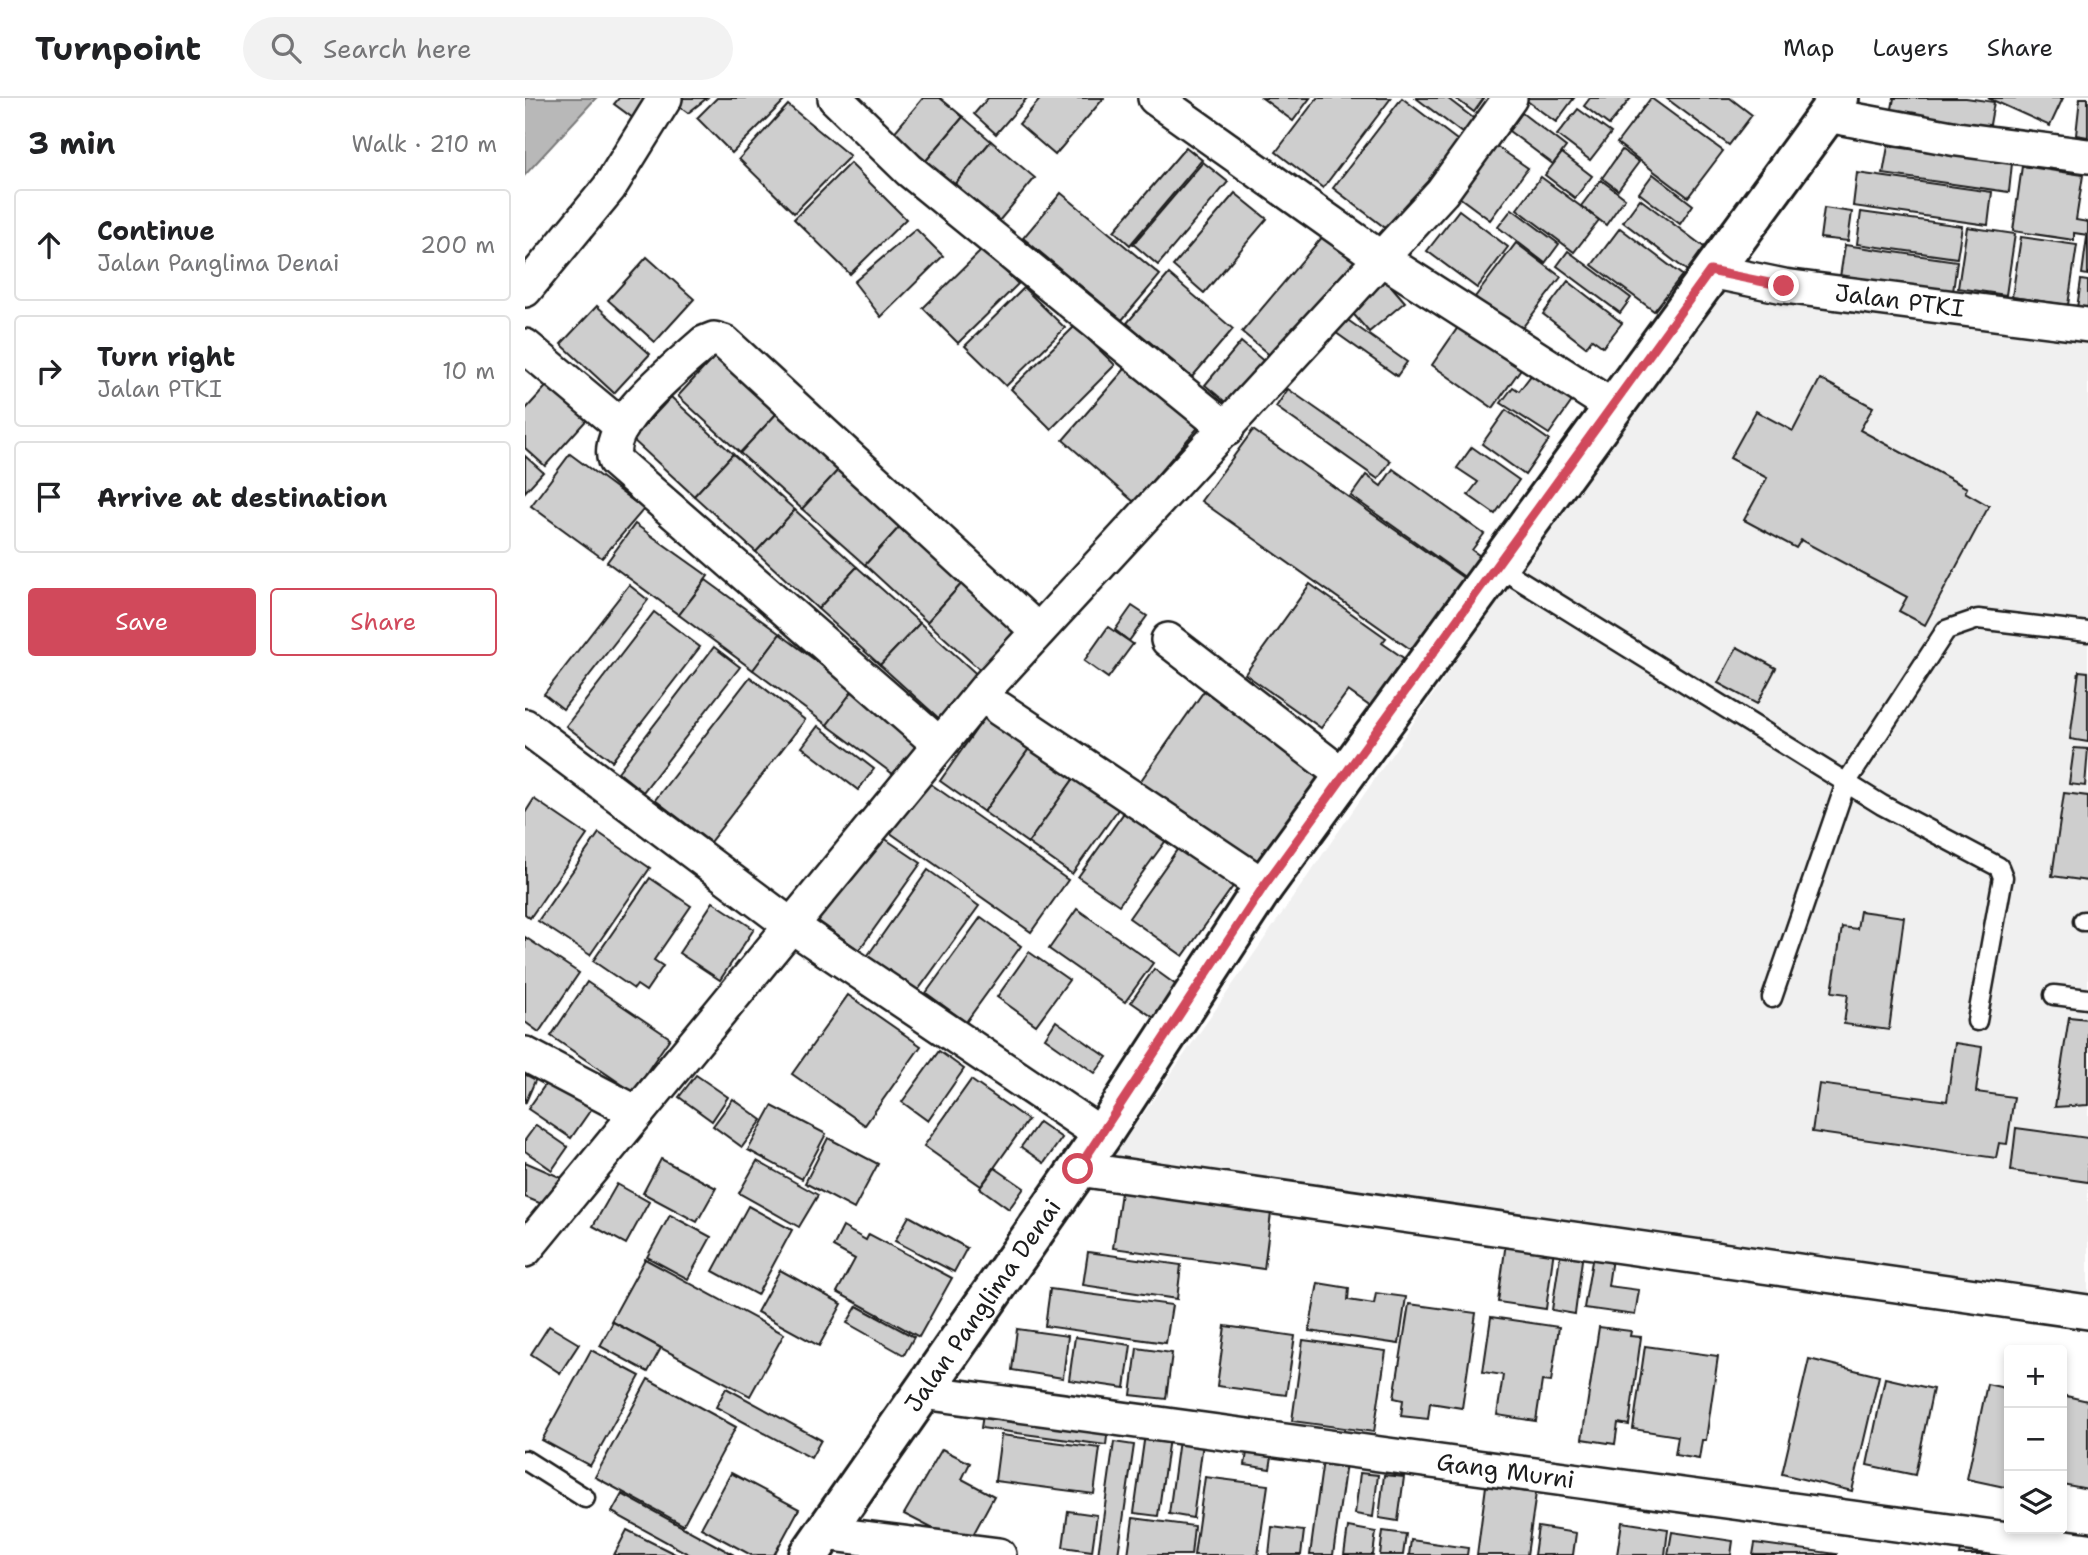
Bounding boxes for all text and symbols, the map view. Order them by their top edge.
search box [243,17,733,80]
text: Turnpoint [35,26,201,71]
icon: search [267,29,305,67]
text: Search here [323,31,472,66]
text: Map [1783,32,1834,64]
text: Layers [1872,32,1949,64]
text: Share [1987,32,2053,64]
text: 3 min [28,123,115,164]
text: Walk · 210 m [352,129,497,159]
text: Continue [97,213,215,248]
icon: ahead [30,226,68,264]
text: 200 m [420,230,495,260]
text: Jalan Panglima Denai [97,248,340,278]
route end [1768,270,1799,301]
street label: Jalan PTKI [1833,277,1966,325]
text: Turn right [97,339,235,374]
icon: right [30,352,68,390]
text: 10 m [442,356,495,386]
text: Jalan PTKI [97,374,222,404]
icon: arrive [30,478,68,516]
text: Arrive at destination [97,480,387,515]
button: Save [28,588,256,656]
button: Share [270,588,497,656]
route start [1062,1153,1093,1184]
street label: Jalan Panglima Denai [897,1193,1069,1419]
map controls [2004,1345,2067,1534]
button: + [2004,1345,2067,1408]
button: − [2004,1408,2067,1471]
street label: Gang Murni [1435,1446,1577,1496]
button: layers [2004,1471,2067,1534]

